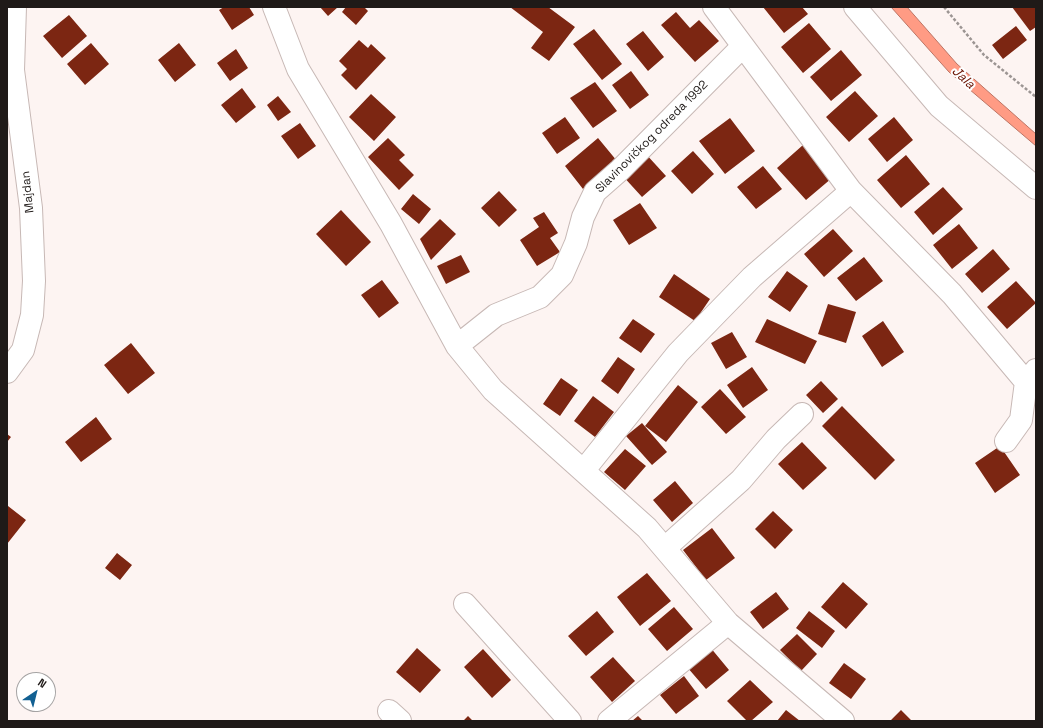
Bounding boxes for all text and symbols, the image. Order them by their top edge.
water label: Jala [948,64,978,92]
street label: Slavinovičkog odreda 1992 [593,78,711,196]
street label: Majdan [19,170,37,214]
north arrow [16,672,56,712]
text: N [35,675,49,691]

